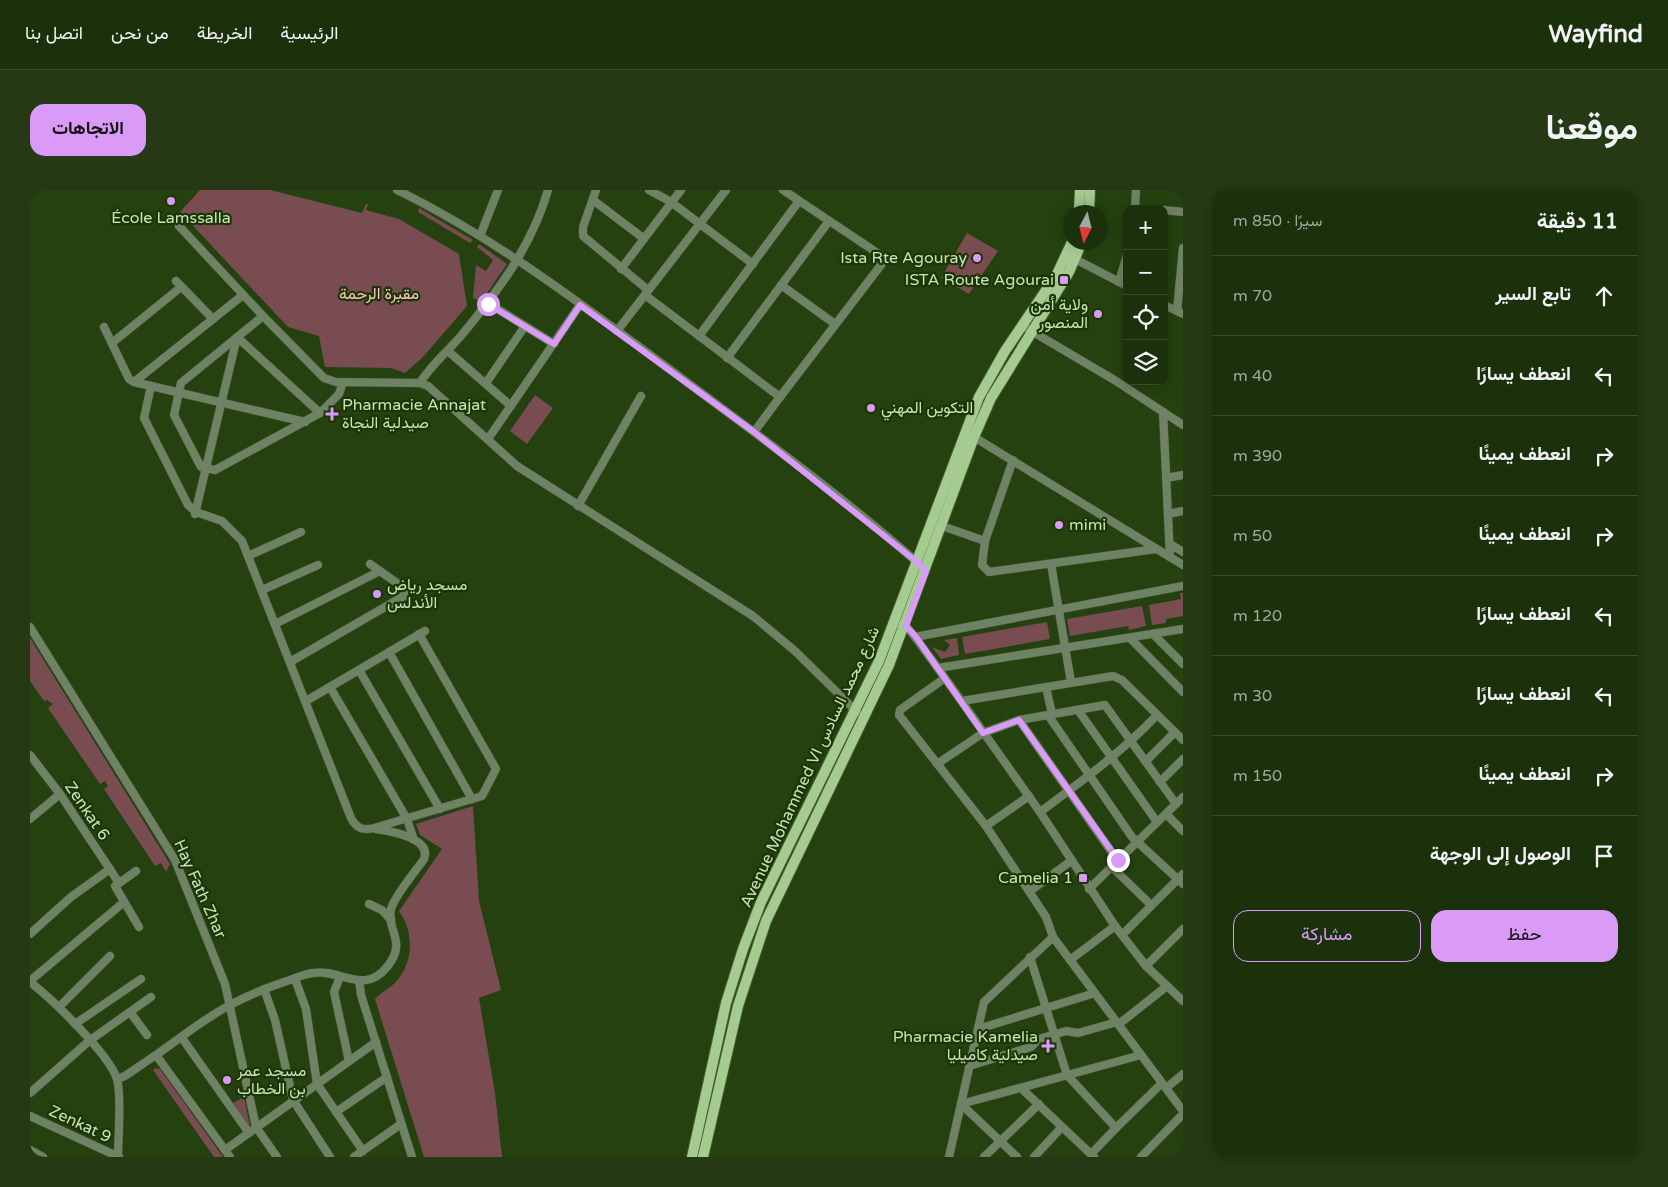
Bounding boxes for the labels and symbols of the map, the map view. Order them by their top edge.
marker: École Lamssalla [165,195,177,207]
north arrow [1063,205,1108,250]
place label: École Lamssalla [111,208,231,228]
place label: Ista Rte Agouray [840,248,967,268]
marker: Ista Rte Agouray [971,252,983,264]
place label: ISTA Route Agourai [905,270,1054,290]
marker: ISTA Route Agourai [1058,274,1070,286]
park label: مقبرة الرحمة [339,284,419,304]
route start [477,293,500,316]
place label: ولاية أمن المنصور [1031,295,1088,333]
marker: ولاية أمن المنصور [1092,308,1104,320]
place label: Pharmacie Annajat صيدلية النجاة [342,395,486,433]
place label: التكوين المهني [881,398,973,421]
marker: التكوين المهني [865,402,877,414]
marker: Pharmacie Annajat صيدلية النجاة [326,408,338,420]
place label: mimi [1069,515,1106,535]
marker: mimi [1053,519,1065,531]
place label: مسجد رياض الأندلس [387,575,467,613]
marker: مسجد رياض الأندلس [371,588,383,600]
street label: Avenue Mohammed VI شارع محمد السادس [736,623,885,911]
street label: Zenkat 6 [60,778,114,844]
street label: Hay Fath Zhar [169,836,231,942]
route end [1107,849,1130,872]
place label: Camelia 1 [998,868,1073,888]
marker: Camelia 1 [1077,872,1089,884]
place label: Pharmacie Kamelia صيدلية كاميليا [893,1027,1038,1065]
marker: Pharmacie Kamelia صيدلية كاميليا [1042,1040,1054,1052]
place label: مسجد عمر بن الخطاب [236,1061,306,1099]
marker: مسجد عمر بن الخطاب [221,1074,233,1086]
street label: Zenkat 9 [46,1101,114,1147]

